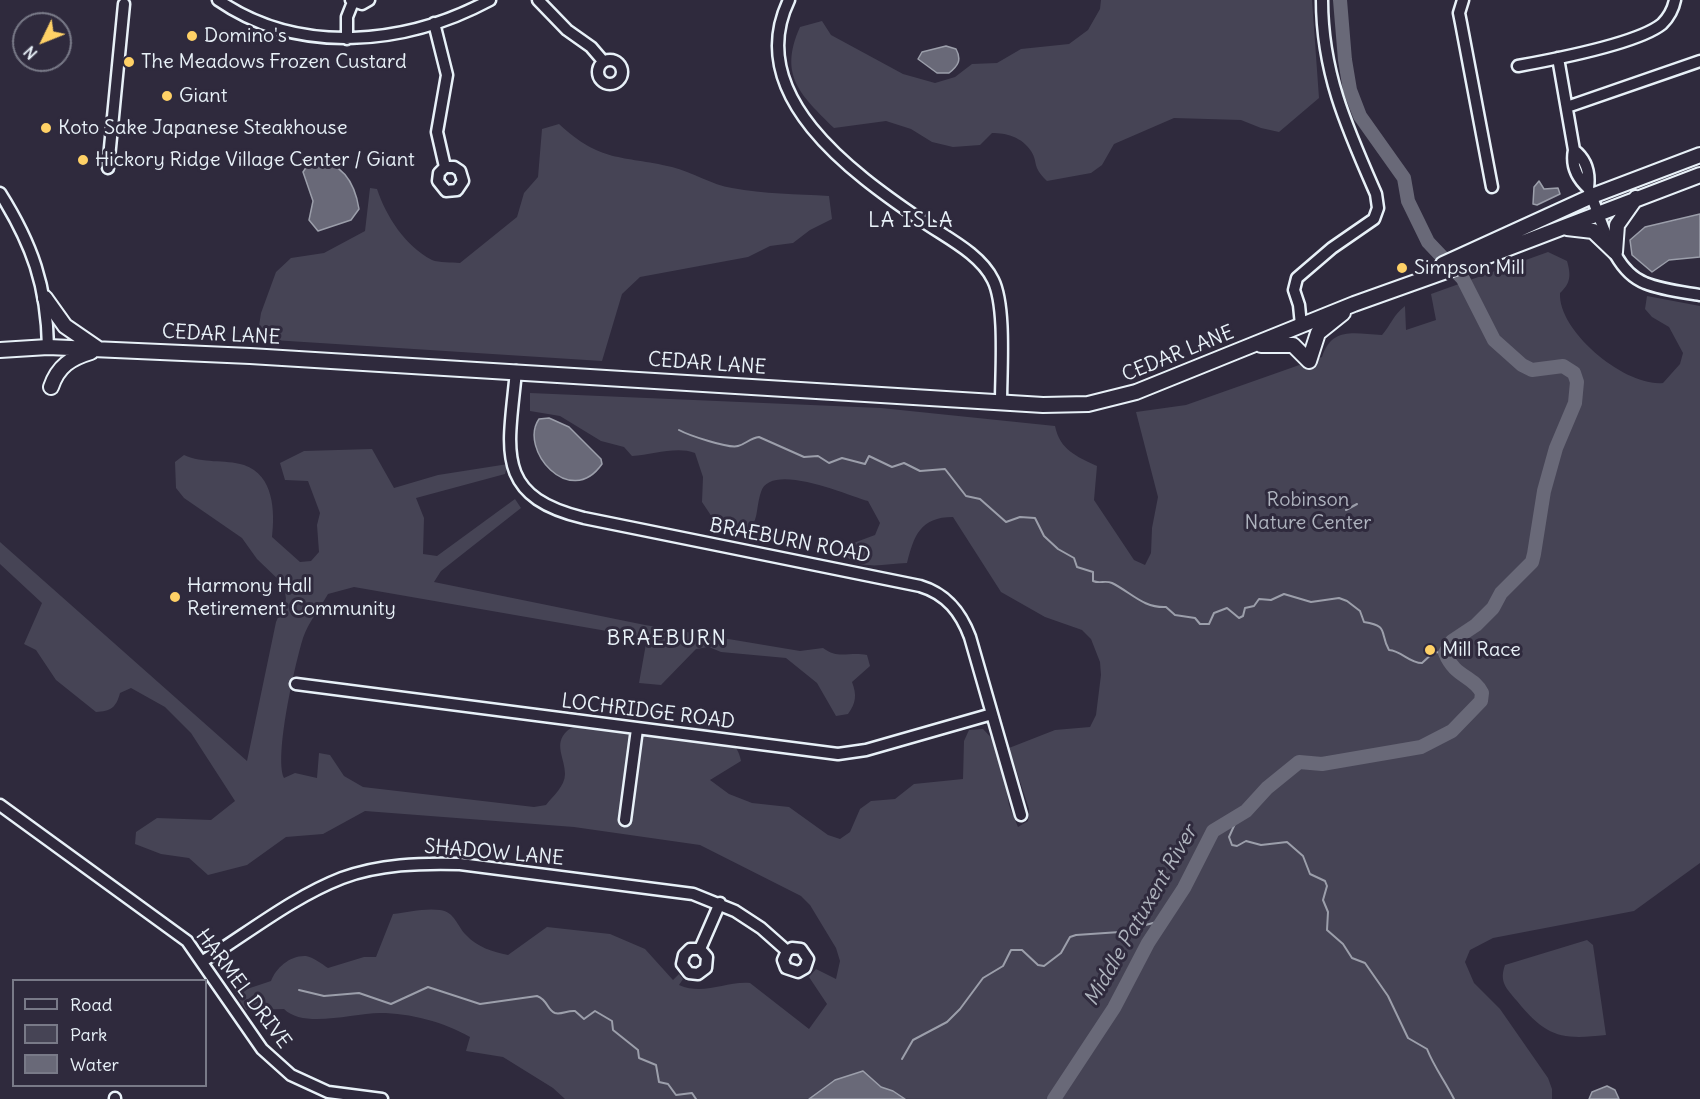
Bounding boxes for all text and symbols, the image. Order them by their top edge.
north arrow [12,12,72,72]
place label: Domino's [204,24,287,48]
marker: Domino's [185,29,199,43]
text: N [19,42,41,64]
place label: The Meadows Frozen Custard [141,50,407,74]
marker: The Meadows Frozen Custard [122,55,136,69]
place label: Giant [179,84,227,108]
marker: Giant [160,89,174,103]
place label: Koto Sake Japanese Steakhouse [58,116,347,140]
marker: Koto Sake Japanese Steakhouse [39,121,53,135]
place label: Hickory Ridge Village Center / Giant [95,148,415,172]
marker: Hickory Ridge Village Center / Giant [76,153,90,167]
district label: LA ISLA [868,208,954,234]
place label: Simpson Mill [1414,256,1525,280]
marker: Simpson Mill [1395,261,1409,275]
street label: CEDAR LANE [161,320,281,350]
street label: CEDAR LANE [1119,321,1237,387]
street label: CEDAR LANE [647,348,767,380]
park label: Robinson Nature Center [1245,488,1371,535]
street label: BRAEBURN ROAD [707,514,873,568]
place label: Harmony Hall Retirement Community [187,574,396,621]
marker: Harmony Hall Retirement Community [168,590,182,604]
district label: BRAEBURN [607,626,727,652]
place label: Mill Race [1442,638,1521,662]
marker: Mill Race [1423,643,1437,657]
street label: LOCHRIDGE ROAD [560,689,736,735]
water label: Middle Patuxent River [1079,821,1203,1011]
street label: SHADOW LANE [423,835,565,871]
street label: HARMEL DRIVE [190,925,296,1053]
legend [12,979,207,1087]
text: Road [70,993,112,1016]
text: Park [70,1023,107,1046]
text: Water [70,1053,119,1076]

